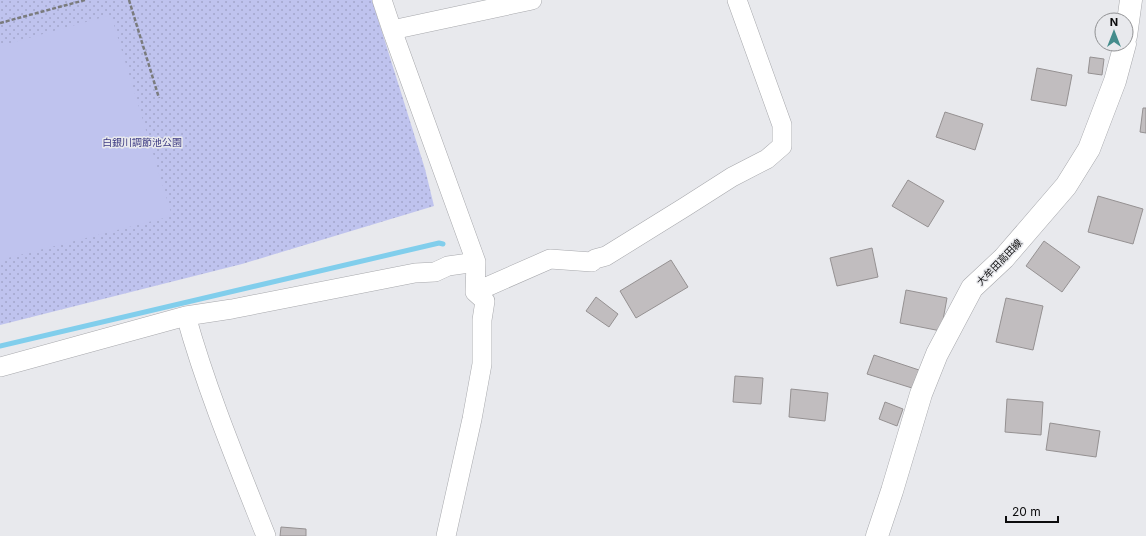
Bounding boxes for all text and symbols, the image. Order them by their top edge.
north arrow [1094,12,1134,52]
text: N [1110,15,1118,29]
park label: 白銀川調節池公園 [102,136,182,148]
street label: 大牟田高田線 [974,236,1024,288]
scale bar [1006,498,1058,524]
text: 20 m [1012,504,1041,519]

